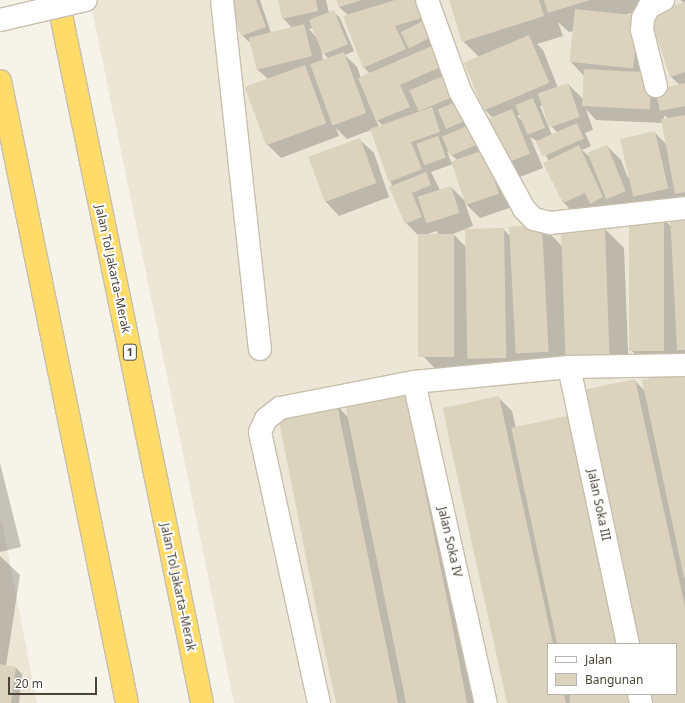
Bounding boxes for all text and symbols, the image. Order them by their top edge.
street label: Jalan Tol Jakarta–Merak [92,204,134,334]
road number: 1 [122,343,138,361]
street label: Jalan Soka III [584,468,614,542]
street label: Jalan Soka IV [435,505,465,579]
street label: Jalan Tol Jakarta–Merak [157,522,199,652]
legend [547,643,677,695]
text: Jalan [585,651,612,668]
scale bar [10,669,99,695]
text: Bangunan [585,671,643,688]
text: 20 m [15,675,43,692]

